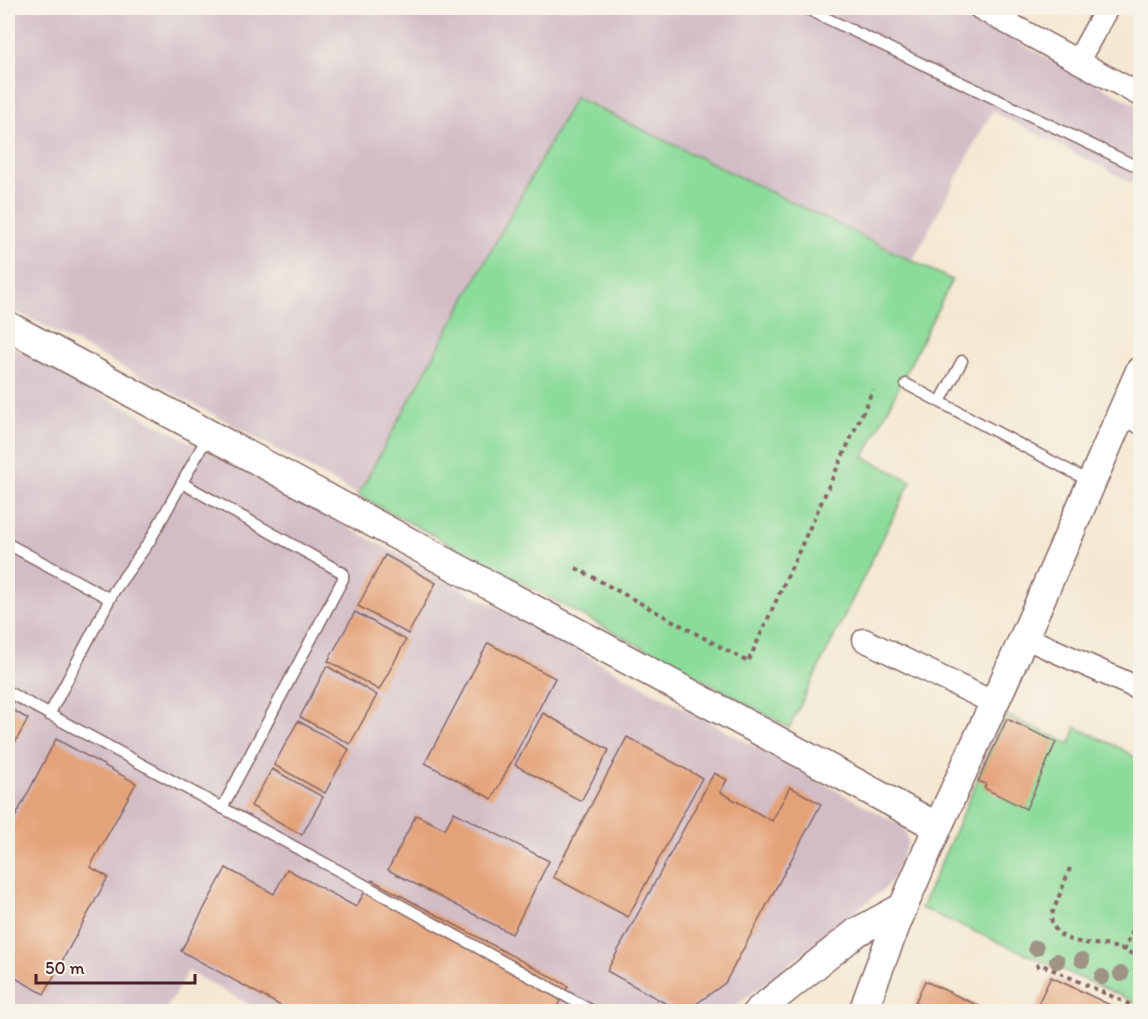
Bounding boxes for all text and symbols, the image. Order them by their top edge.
scale bar [36,947,195,985]
text: 50 m [45,957,85,979]

